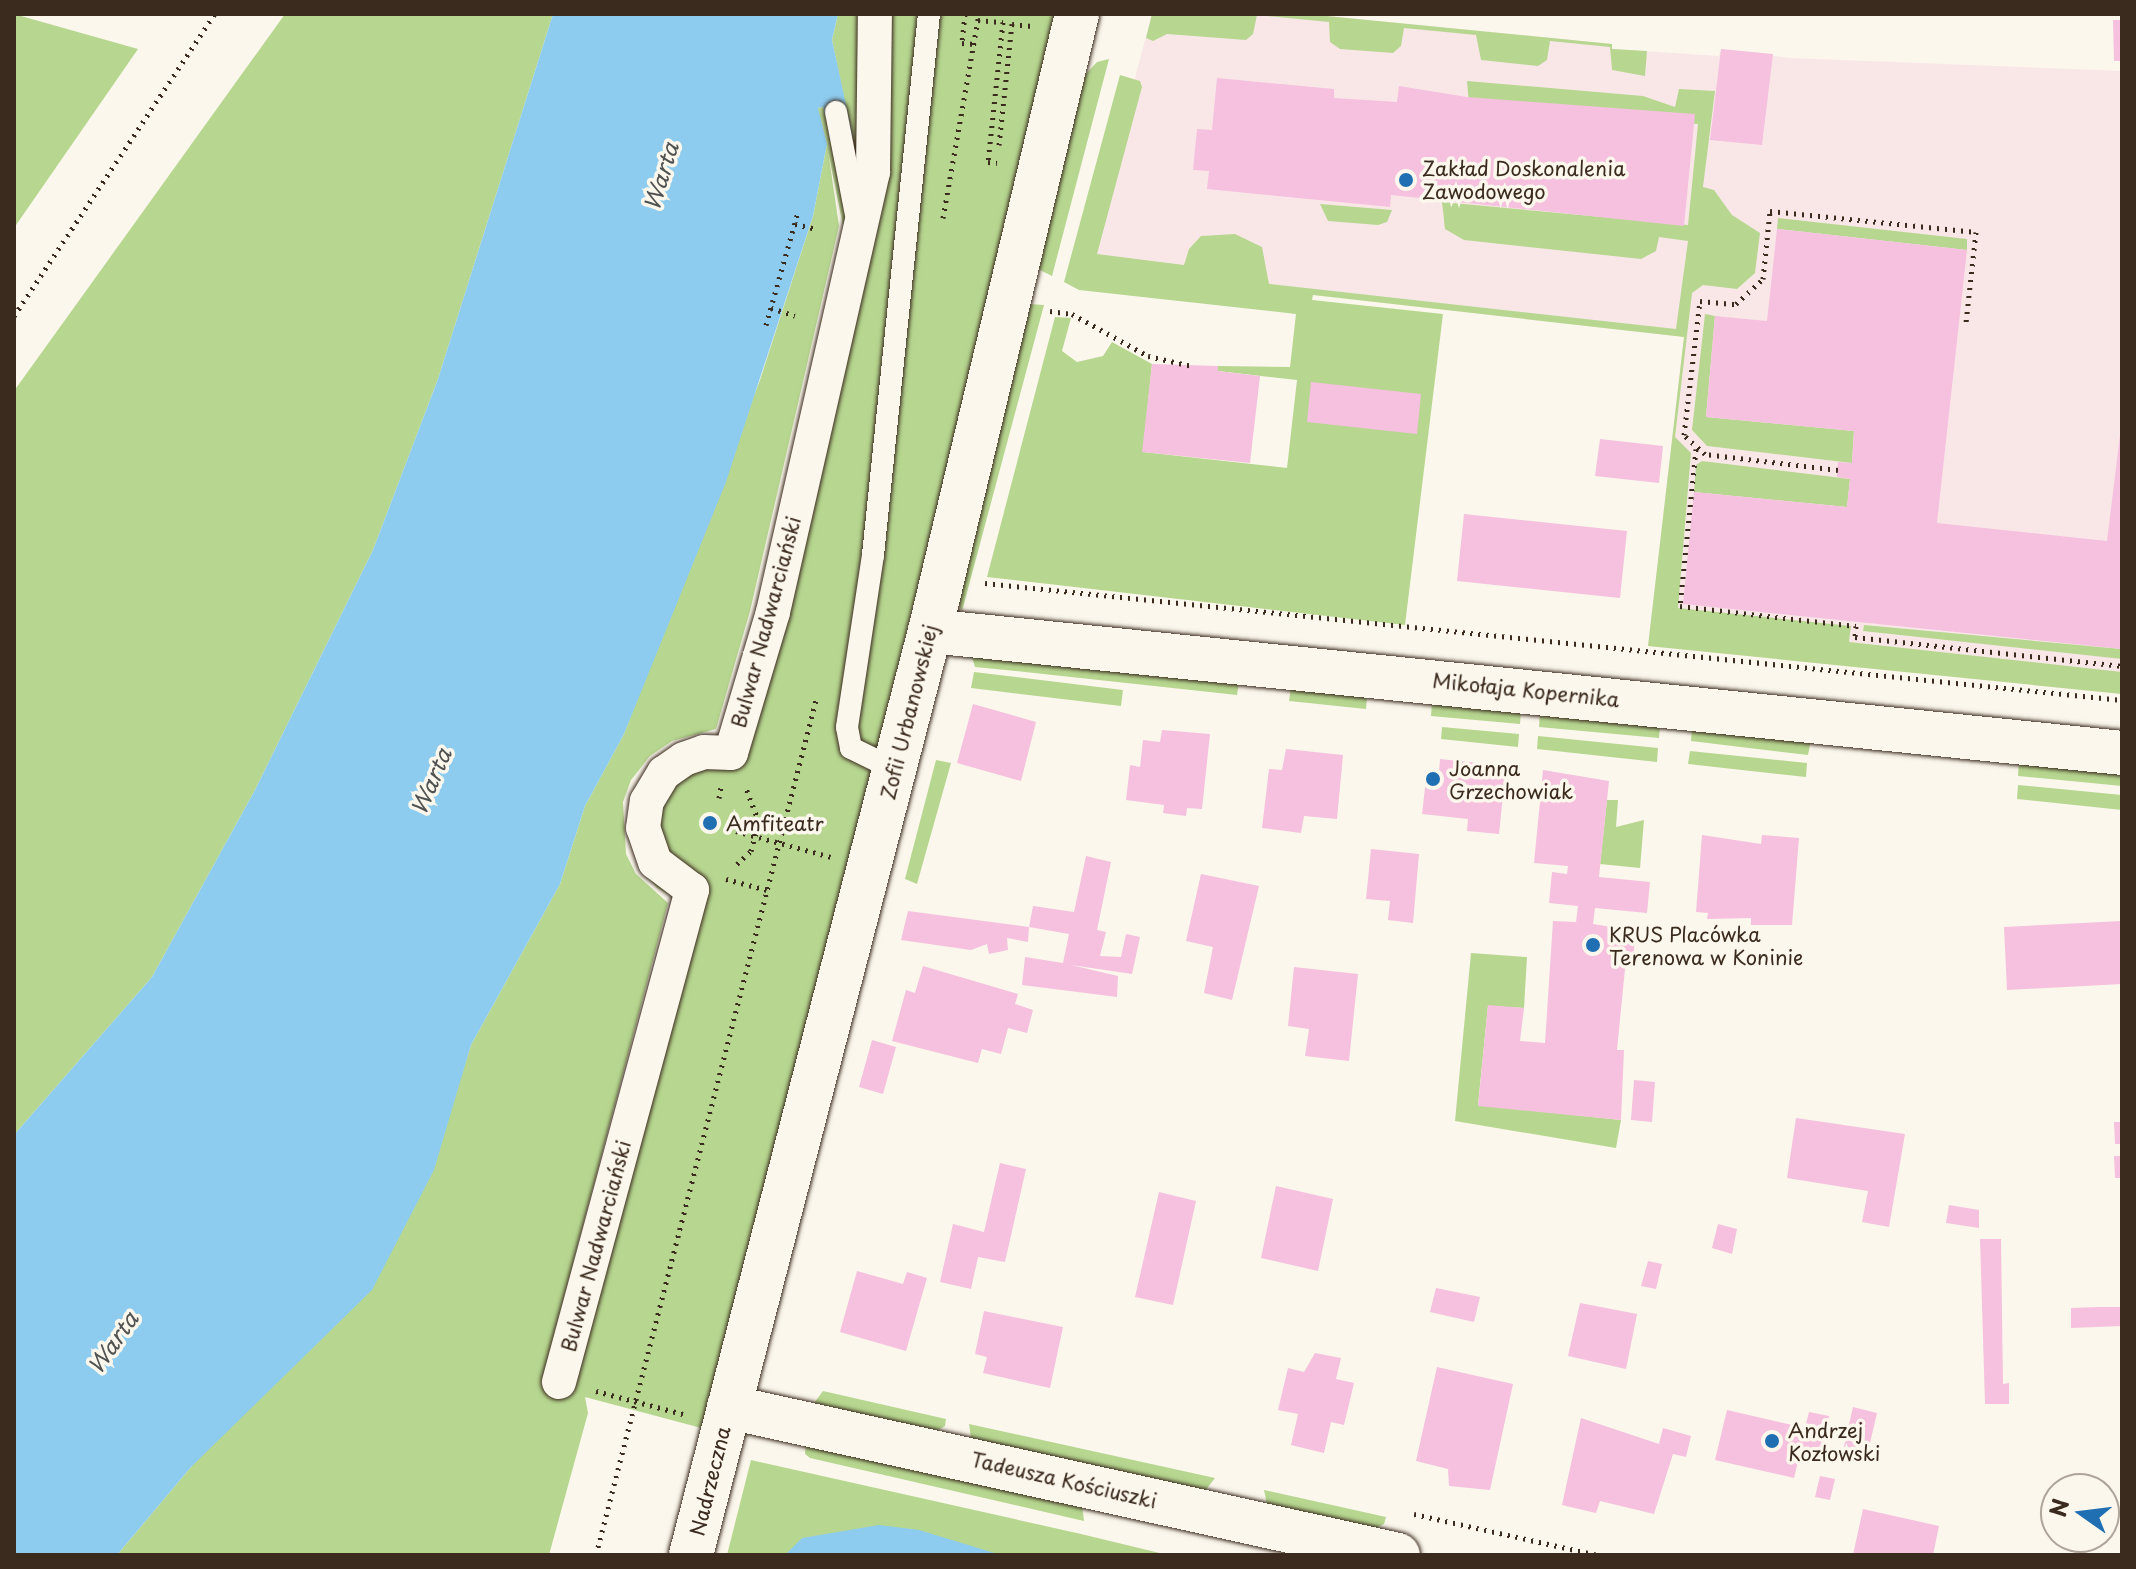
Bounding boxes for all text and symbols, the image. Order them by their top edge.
water label: Warta [637,139,683,213]
place label: Zakład Doskonalenia Zawodowego [1422,156,1625,203]
marker: Zakład Doskonalenia Zawodowego [1397,171,1415,189]
street label: Bulwar Nadwarciański [726,513,806,731]
street label: Zofii Urbanowskiej [875,621,943,803]
street label: Mikołaja Kopernika [1432,668,1620,712]
water label: Warta [404,744,456,818]
place label: Joanna Grzechowiak [1449,756,1573,803]
marker: Joanna Grzechowiak [1424,770,1442,788]
place label: Amfiteatr [726,811,823,835]
marker: Amfiteatr [701,814,719,832]
place label: KRUS Placówka Terenowa w Koninie [1609,922,1803,969]
marker: KRUS Placówka Terenowa w Koninie [1584,936,1602,954]
street label: Bulwar Nadwarciański [556,1137,636,1355]
water label: Warta [81,1306,143,1378]
place label: Andrzej Kozłowski [1788,1418,1880,1465]
street label: Nadrzeczna [685,1424,735,1538]
marker: Andrzej Kozłowski [1763,1432,1781,1450]
street label: Tadeusza Kościuszki [968,1447,1160,1513]
north arrow [2040,1473,2120,1553]
text: N [2040,1495,2076,1520]

